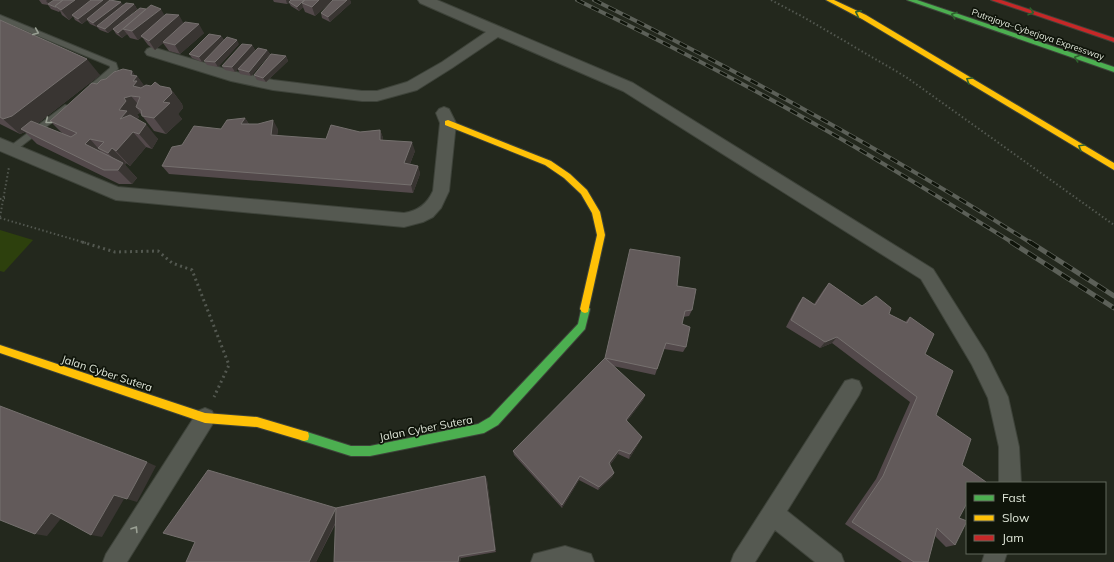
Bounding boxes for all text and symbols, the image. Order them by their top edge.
street label: Putrajaya–Cyberjaya Expressway [970,6,1106,63]
one-way arrow [1027,8,1034,16]
one-way arrow [854,10,862,18]
one-way arrow [951,12,958,20]
one-way arrow [31,27,39,35]
one-way arrow [1074,54,1081,62]
one-way arrow [966,78,973,85]
one-way arrow [46,117,53,124]
one-way arrow [1078,145,1085,152]
street label: Jalan Cyber Sutera [60,352,154,394]
street label: Jalan Cyber Sutera [378,412,474,444]
legend [966,482,1106,554]
text: Fast [1002,490,1026,505]
text: Slow [1002,510,1030,525]
one-way arrow [131,526,138,533]
text: Jam [1002,530,1024,545]

